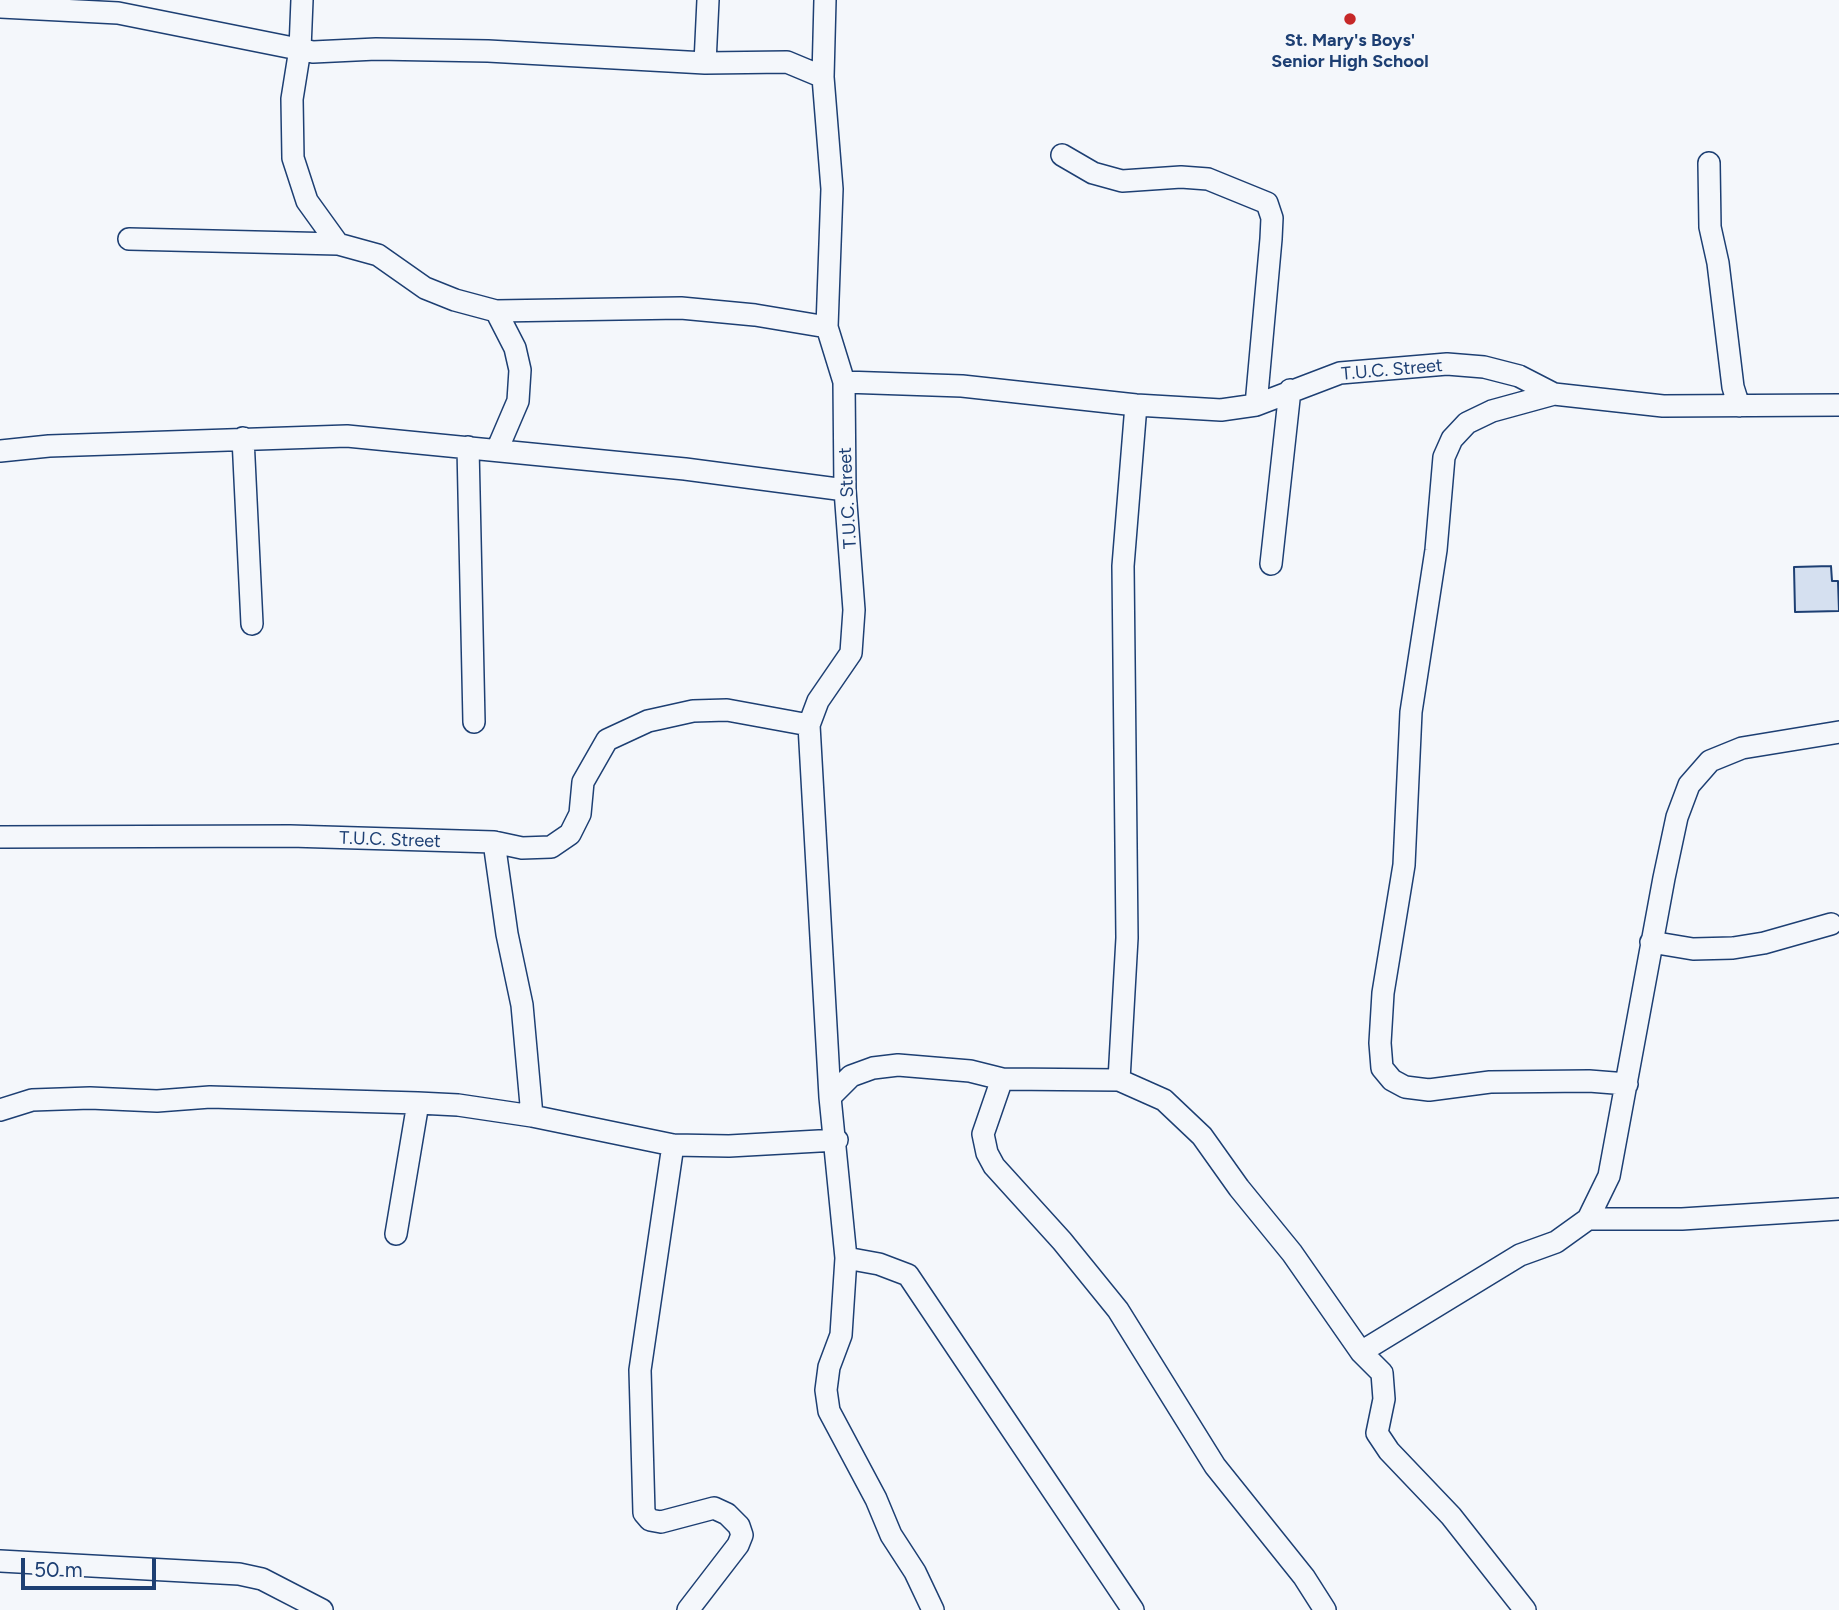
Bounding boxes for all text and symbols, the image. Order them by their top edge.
marker: St. Mary's Boys' Senior High School [1342,11,1358,27]
place label: St. Mary's Boys' Senior High School [1271,30,1429,72]
street label: T.U.C. Street [1340,355,1444,385]
street label: T.U.C. Street [835,447,861,549]
street label: T.U.C. Street [339,827,441,853]
scale bar [24,1544,159,1588]
text: 50 m [34,1557,83,1582]

